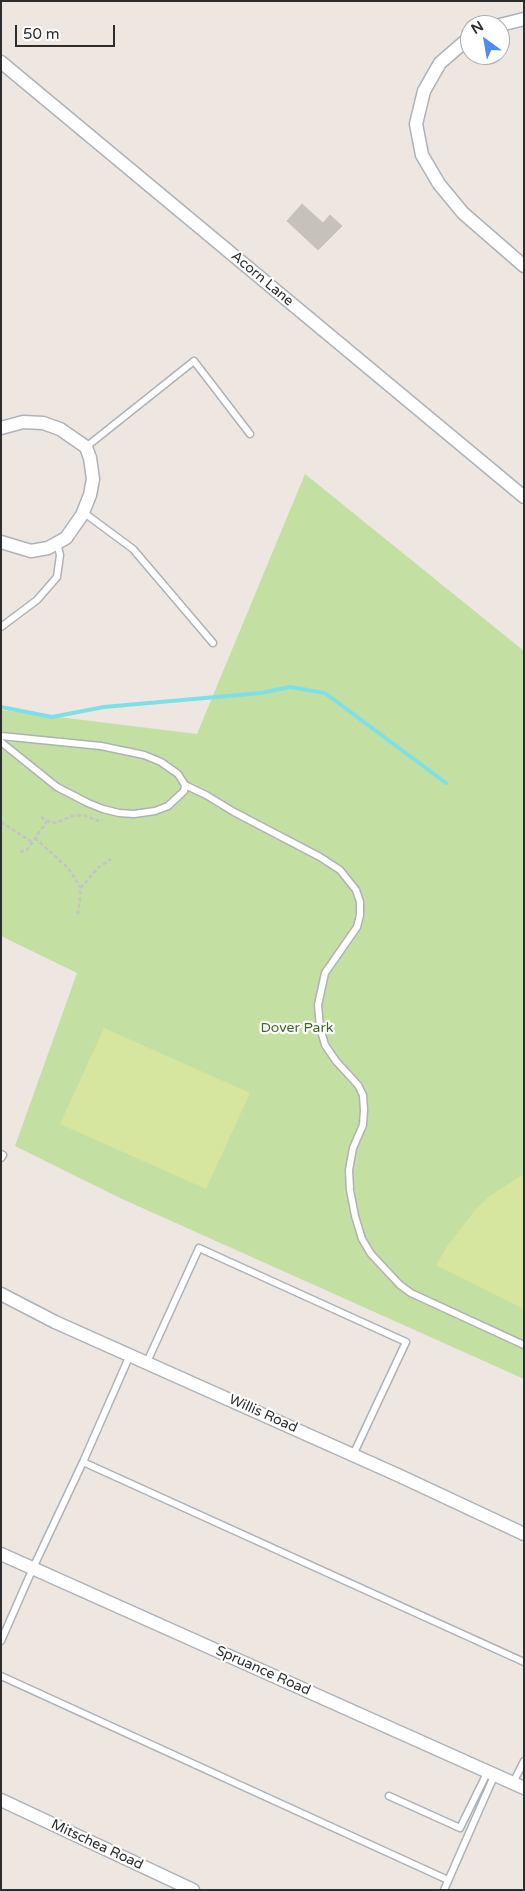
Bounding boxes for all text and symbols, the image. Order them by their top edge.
scale bar [18,15,118,47]
north arrow [460,15,510,65]
text: N [468,18,487,38]
text: 50 m [23,25,60,43]
street label: Acorn Lane [227,248,297,310]
park label: Dover Park [261,1020,333,1036]
street label: Willis Road [226,1391,300,1437]
street label: Spruance Road [213,1643,313,1699]
street label: Mitschea Road [48,1816,146,1874]

